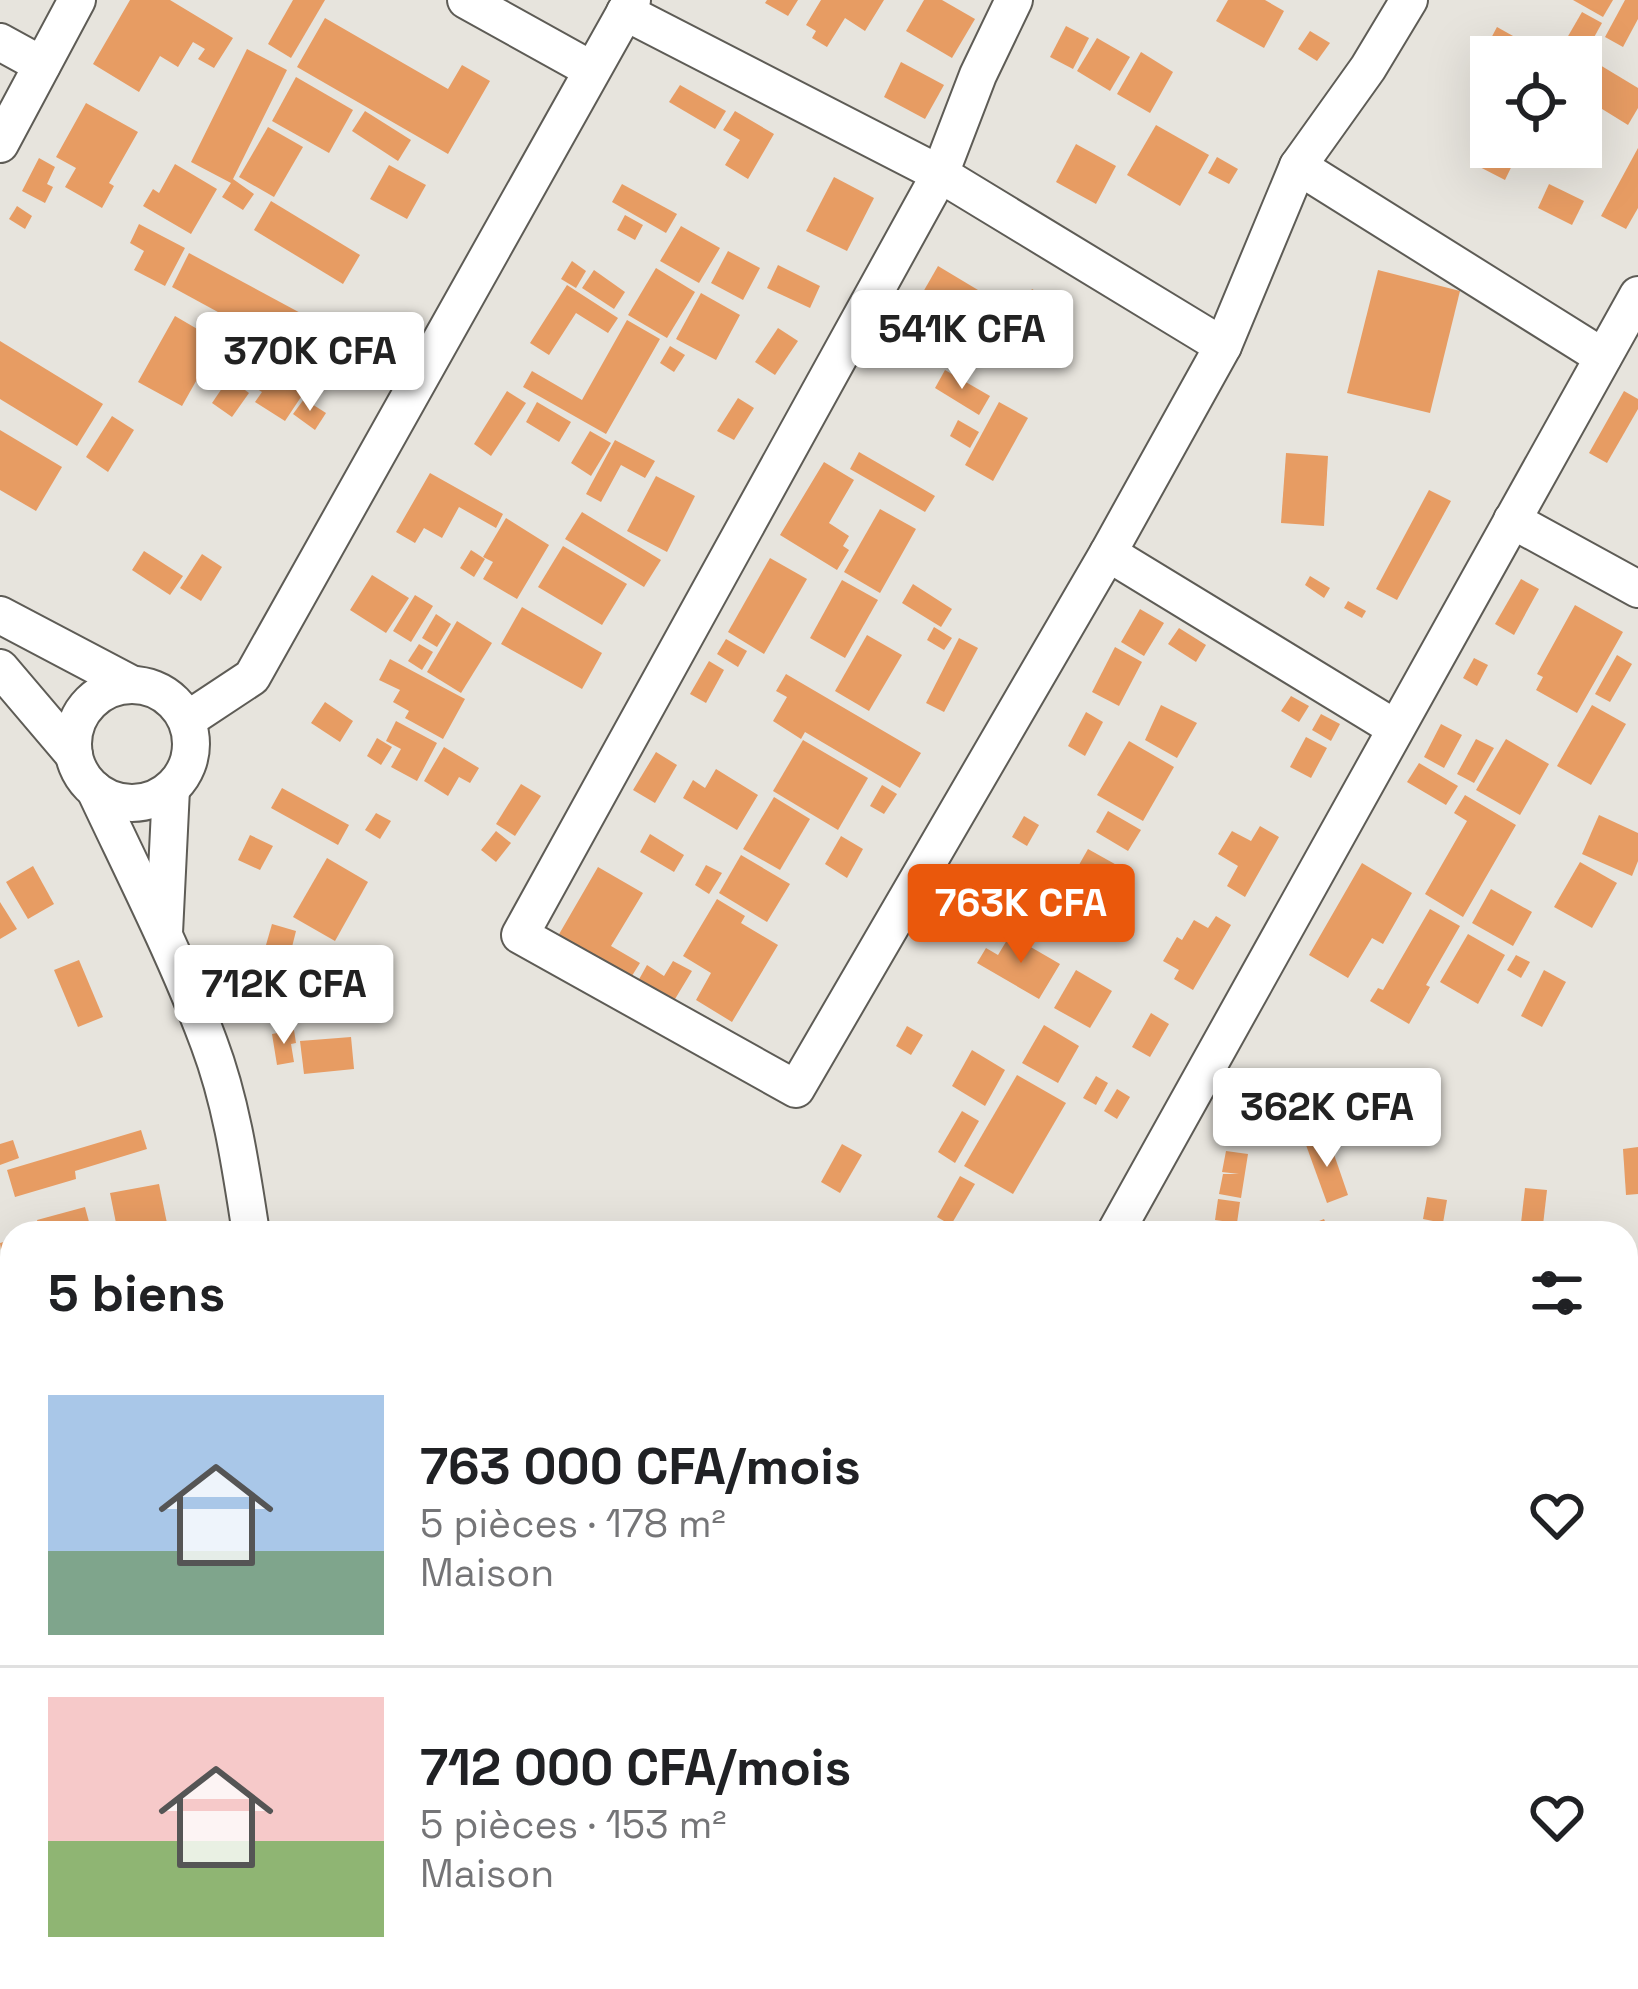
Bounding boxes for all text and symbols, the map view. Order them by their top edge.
map controls [1470,36,1602,168]
button: locate [1470,36,1602,168]
pin: 541K CFA [838,290,1086,392]
text: 541K CFA [878,304,1046,353]
pin: 370K CFA [186,312,434,414]
text: 370K CFA [223,326,397,375]
pin: 763K CFA [897,864,1145,966]
text: 763K CFA [935,878,1107,927]
pin: 712K CFA [160,945,408,1047]
text: 712K CFA [201,959,367,1008]
pin: 362K CFA [1203,1068,1451,1170]
text: 362K CFA [1240,1082,1414,1131]
icon: filters [1524,1260,1590,1326]
text: 5 biens [48,1261,225,1326]
text: 763 000 CFA/mois [420,1434,861,1499]
icon: home [144,1443,288,1587]
icon: heart [1524,1482,1590,1548]
text: 5 pièces · 178 m² [420,1499,726,1548]
text: Maison [420,1548,554,1597]
text: 712 000 CFA/mois [420,1735,851,1800]
icon: home [144,1745,288,1889]
icon: heart [1524,1784,1590,1850]
text: 5 pièces · 153 m² [420,1800,727,1849]
text: Maison [420,1849,554,1898]

